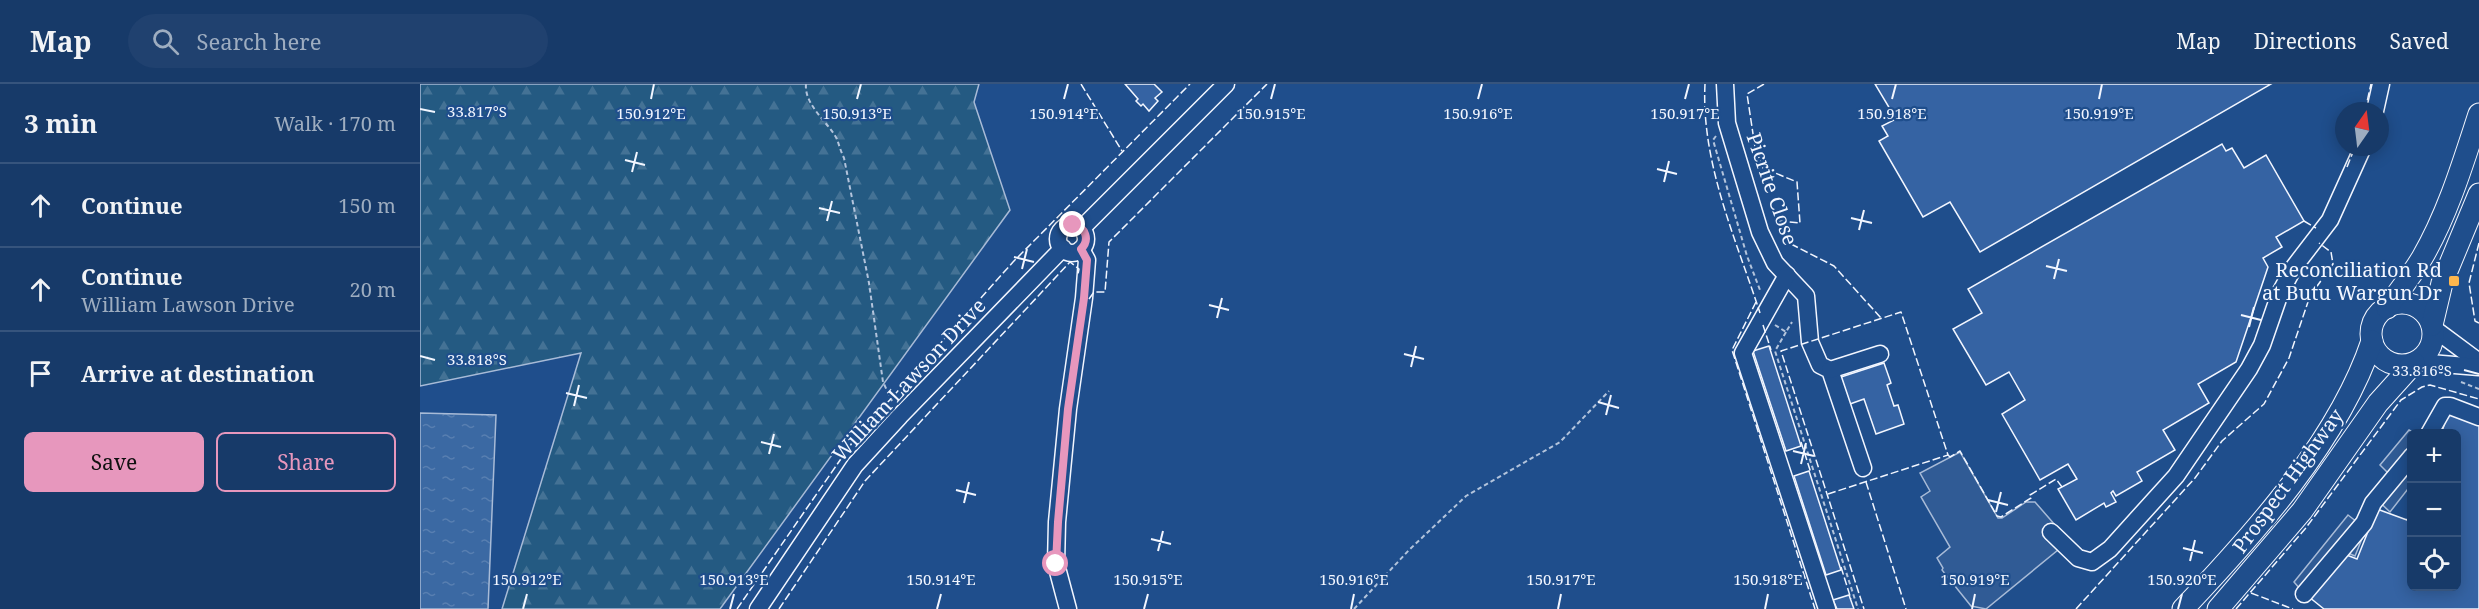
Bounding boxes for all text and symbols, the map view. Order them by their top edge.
search box [128,14,548,68]
text: Map [30,22,92,60]
icon: search [149,25,182,58]
text: Search here [197,26,321,56]
text: Map [2176,27,2221,55]
text: Directions [2254,27,2356,55]
text: Saved [2389,27,2449,55]
text: 33.817°S [447,101,507,121]
north arrow [2335,102,2389,156]
text: 150.912°E [616,103,686,123]
text: 150.913°E [822,103,892,123]
text: 150.914°E [1029,103,1099,123]
text: 150.915°E [1236,103,1306,123]
text: 150.916°E [1443,103,1513,123]
text: 150.917°E [1650,103,1720,123]
text: 150.918°E [1857,103,1927,123]
text: 150.919°E [2064,103,2134,123]
text: 3 min [24,105,98,141]
text: Walk · 170 m [274,110,396,137]
street label: Picrite Close [1741,129,1804,248]
icon: ahead [24,189,57,222]
text: Continue [81,190,183,220]
text: 150 m [338,192,396,219]
route end [1059,211,1085,237]
place label: Reconciliation Rd at Butu Wargun Dr [2262,256,2443,306]
text: Continue [81,261,183,291]
icon: ahead [24,273,57,306]
marker: Reconciliation Rd at Butu Wargun Dr [2447,274,2461,288]
text: 20 m [350,276,396,303]
text: William Lawson Drive [81,291,295,318]
street label: William Lawson Drive [826,292,991,467]
text: 33.818°S [447,349,507,369]
icon: arrive [24,357,57,390]
text: Arrive at destination [81,358,315,388]
text: 33.816°S [2392,360,2452,380]
street label: Prospect Highway [2226,403,2350,558]
map controls [2407,429,2461,591]
button: + [2407,429,2461,483]
button: Save [24,432,204,492]
button: Share [216,432,396,492]
button: − [2407,483,2461,537]
button: locate [2407,537,2461,591]
route start [1042,550,1068,576]
text: 150.912°E [492,569,562,589]
text: 150.913°E [699,569,769,589]
text: 150.914°E [906,569,976,589]
text: 150.915°E [1113,569,1183,589]
text: 150.916°E [1319,569,1389,589]
text: 150.917°E [1526,569,1596,589]
text: 150.918°E [1733,569,1803,589]
text: 150.919°E [1940,569,2010,589]
text: 150.920°E [2147,569,2217,589]

